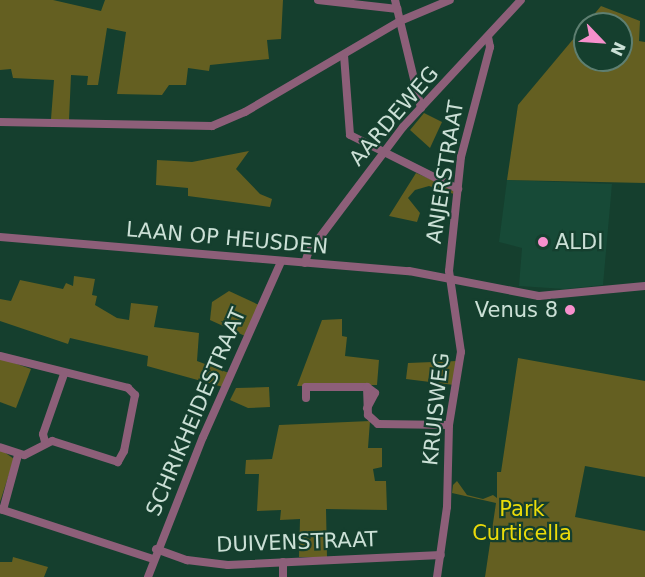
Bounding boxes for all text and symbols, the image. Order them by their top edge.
north arrow [573,12,633,72]
text: N [607,39,629,59]
street label: AARDEWEG [344,61,444,171]
street label: ANJERSTRAAT [421,99,469,245]
street label: LAAN OP HEUSDEN [125,217,329,259]
place label: ALDI [555,229,603,255]
marker: ALDI [536,235,550,249]
place label: Venus 8 [475,297,558,323]
marker: Venus 8 [563,303,577,317]
street label: SCHRIKHEIDESTRAAT [141,304,251,520]
street label: KRUISWEG [418,351,454,467]
park label: Park Curticella [472,496,572,546]
street label: DUIVENSTRAAT [216,527,378,557]

